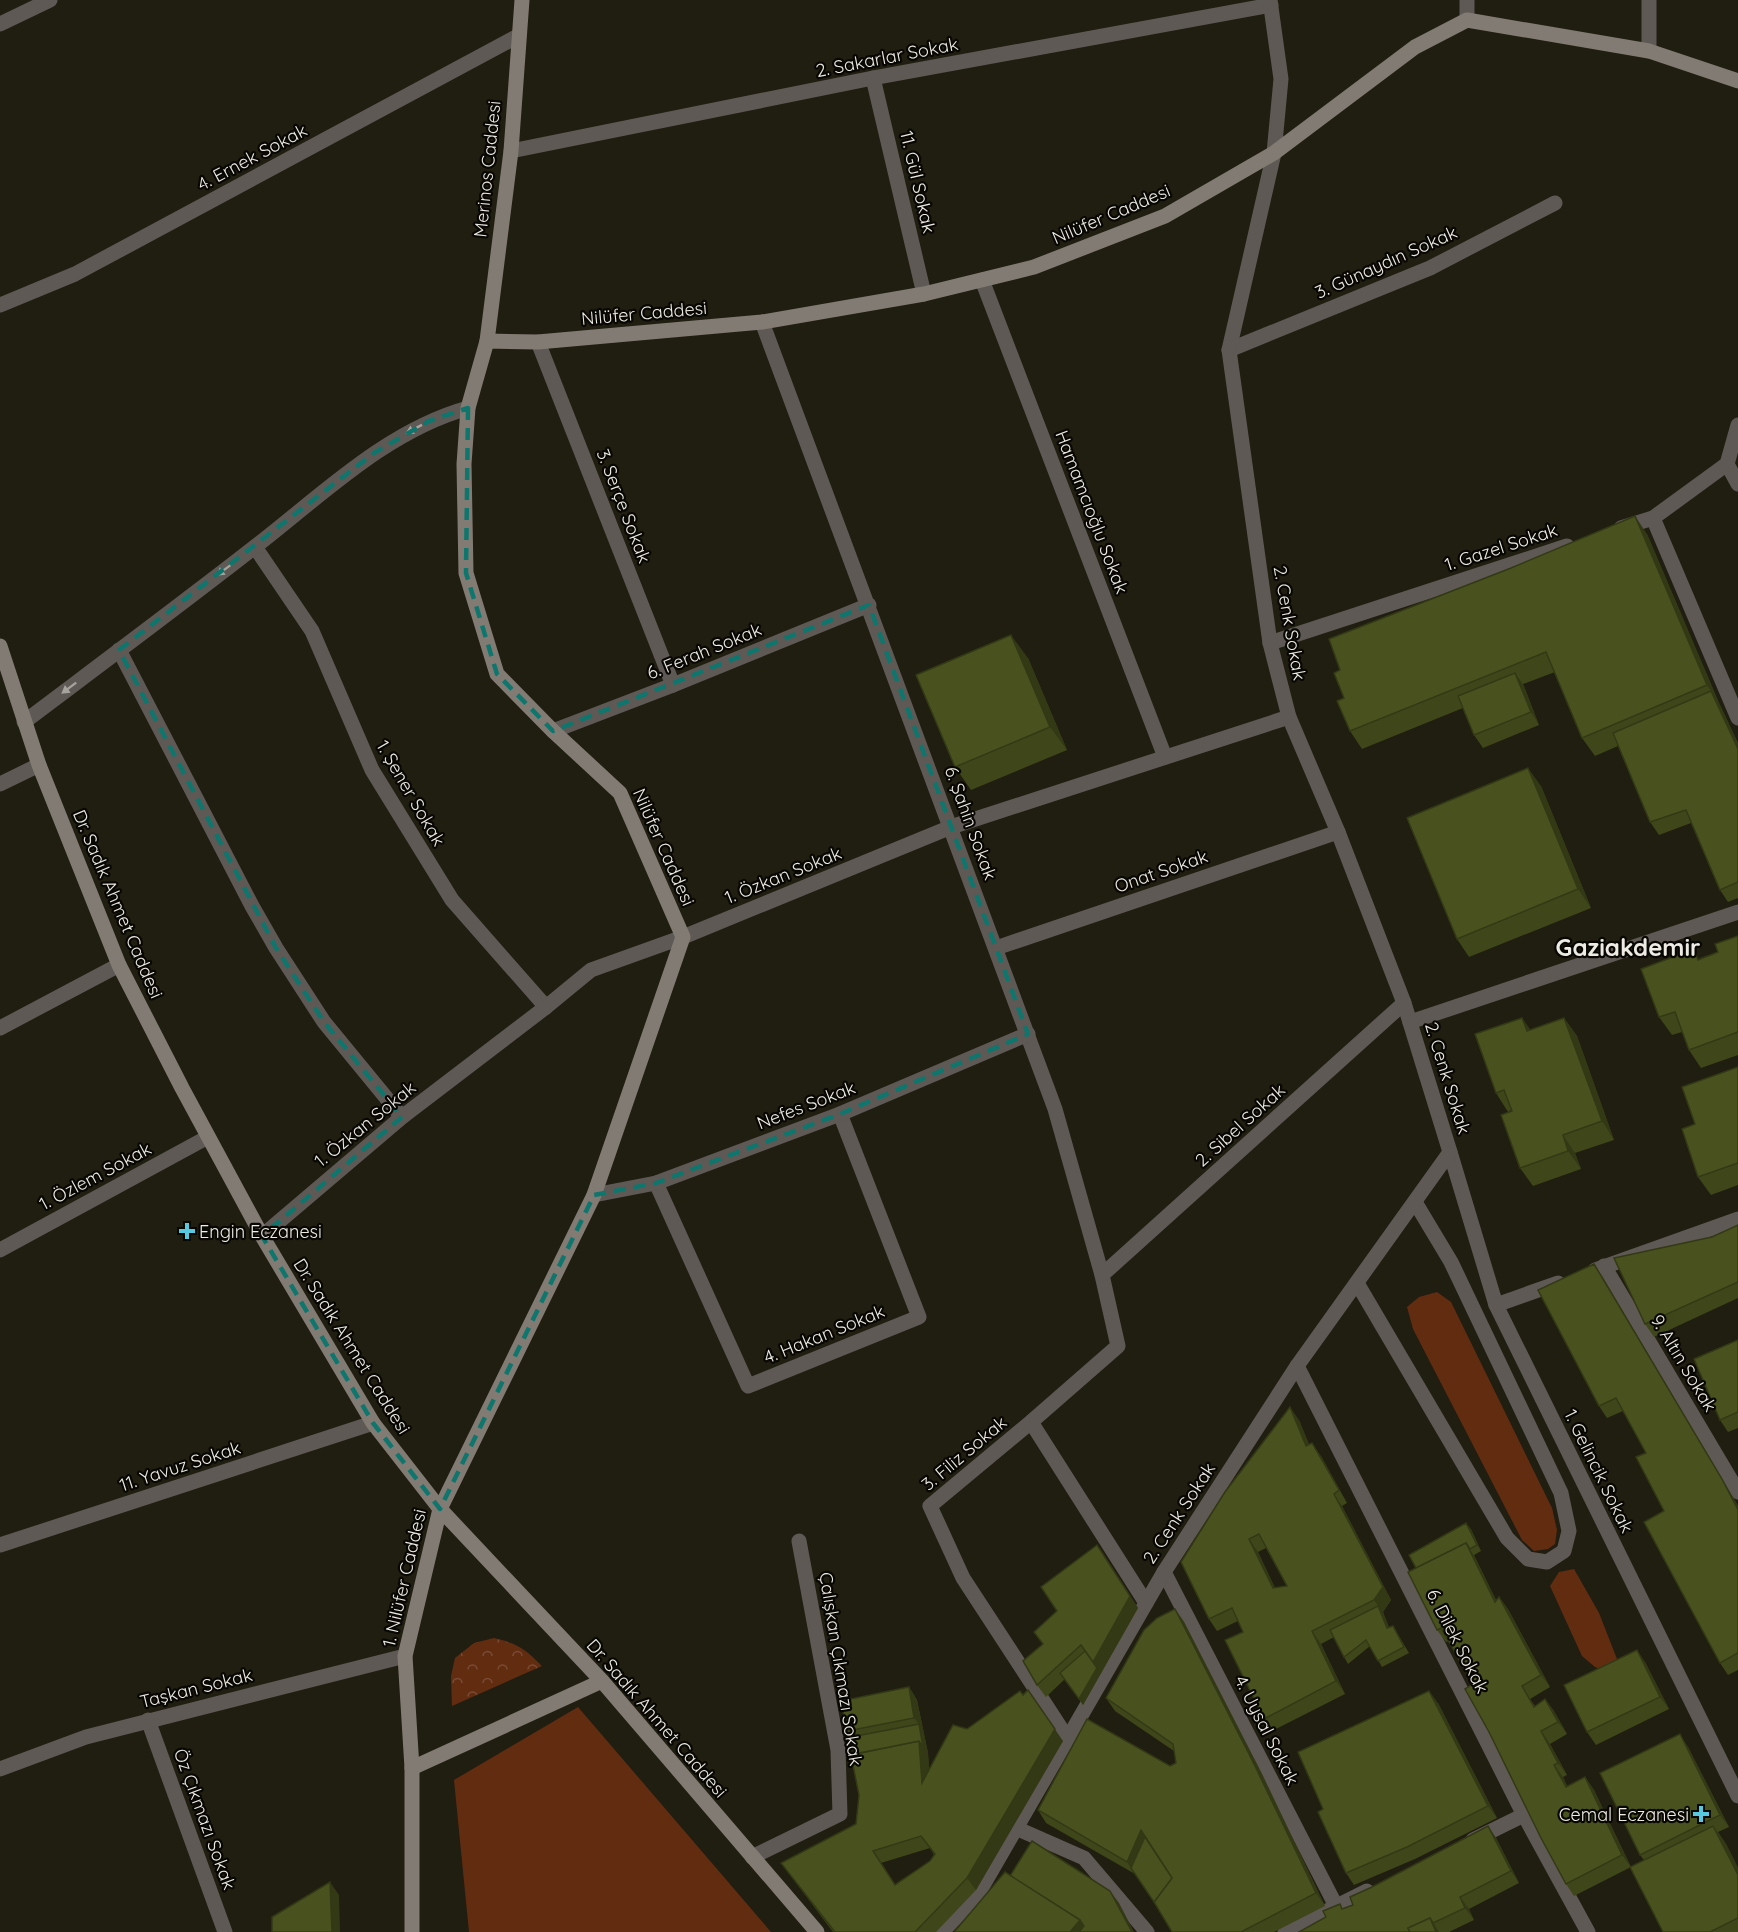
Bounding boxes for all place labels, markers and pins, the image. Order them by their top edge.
place label: Engin Eczanesi [199,1220,322,1243]
marker: Engin Eczanesi [180,1224,194,1238]
place label: Cemal Eczanesi [1559,1803,1689,1826]
marker: Cemal Eczanesi [1694,1807,1708,1821]

